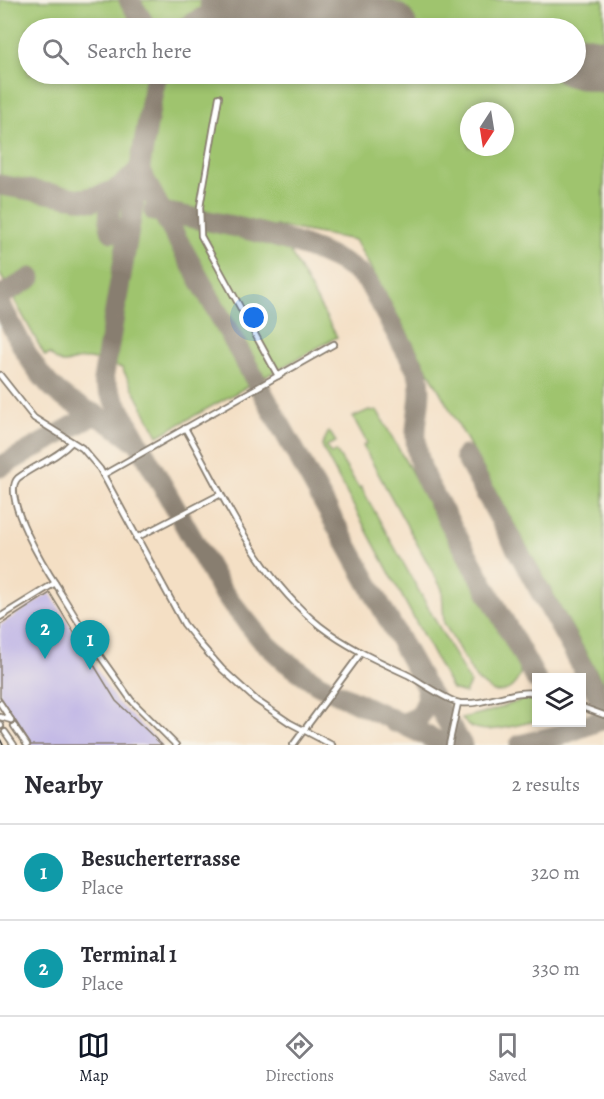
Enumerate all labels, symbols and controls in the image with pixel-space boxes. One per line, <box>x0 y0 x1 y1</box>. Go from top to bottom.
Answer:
search box <box>18 18 586 84</box>
icon: search <box>39 35 72 68</box>
text: Search here <box>87 36 192 66</box>
north arrow <box>460 102 514 156</box>
your location <box>239 303 268 332</box>
pin: 2 <box>26 610 64 659</box>
pin: 1 <box>70 620 110 670</box>
map controls <box>532 673 586 727</box>
button: layers <box>532 673 586 727</box>
text: Nearby <box>24 767 103 802</box>
text: 2 results <box>512 771 580 798</box>
text: Besucherterrasse <box>81 844 240 874</box>
text: 1 <box>40 859 47 886</box>
text: 320 m <box>531 859 580 886</box>
text: Place <box>81 874 123 901</box>
text: Terminal 1 <box>81 940 177 970</box>
text: 2 <box>39 955 48 982</box>
text: 330 m <box>532 955 580 982</box>
text: Place <box>81 970 123 997</box>
tab: Map <box>77 1029 110 1087</box>
tab: Directions <box>265 1029 334 1087</box>
tab: Saved <box>489 1029 527 1087</box>

